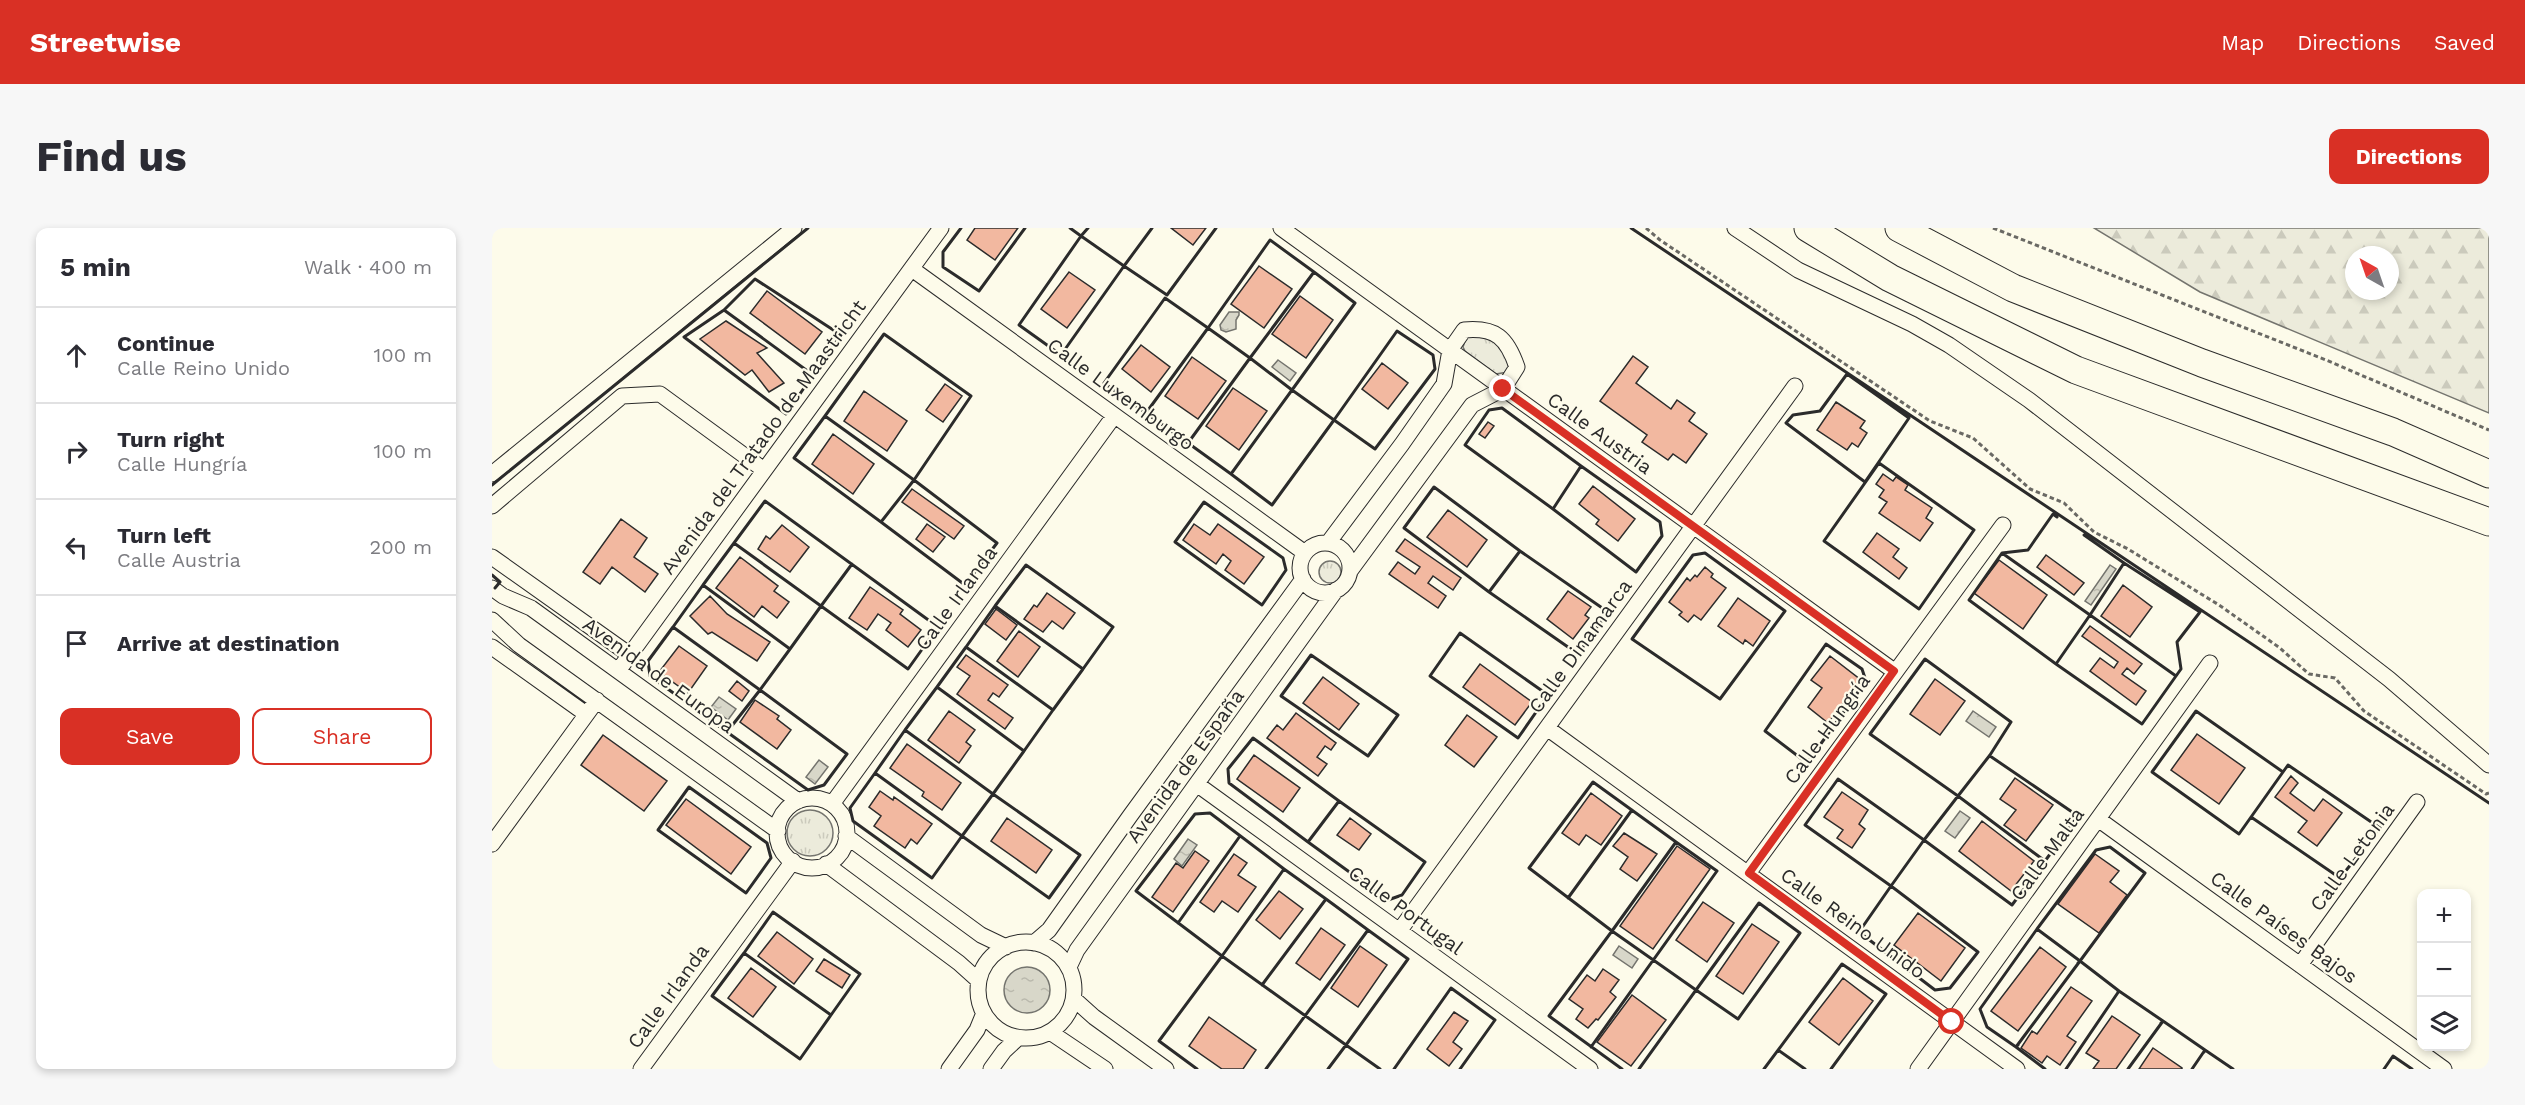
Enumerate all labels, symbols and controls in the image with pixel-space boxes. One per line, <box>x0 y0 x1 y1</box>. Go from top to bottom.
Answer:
text: Streetwise <box>30 26 181 59</box>
text: Map <box>2221 30 2264 55</box>
text: Directions <box>2297 30 2401 55</box>
text: Saved <box>2434 30 2495 55</box>
button: Directions <box>2329 129 2489 184</box>
text: Find us <box>36 132 187 181</box>
north arrow <box>2345 246 2399 300</box>
text: 5 min <box>60 252 131 282</box>
text: Walk · 400 m <box>304 255 432 279</box>
street label: Avenida del Tratado de Maastricht <box>655 295 871 579</box>
text: Continue <box>117 331 215 356</box>
street label: Calle Luxemburgo <box>1043 333 1199 455</box>
icon: ahead <box>60 339 93 372</box>
text: 100 m <box>373 343 432 367</box>
text: Calle Reino Unido <box>117 356 290 380</box>
route end <box>1489 375 1515 401</box>
street label: Calle Austria <box>1543 387 1657 479</box>
text: Turn right <box>117 427 224 452</box>
icon: right <box>60 435 93 468</box>
text: 100 m <box>373 439 432 463</box>
text: Calle Hungría <box>117 452 247 476</box>
text: Turn left <box>117 523 211 548</box>
icon: left <box>60 531 93 564</box>
text: 200 m <box>370 535 432 559</box>
street label: Calle Irlanda <box>910 541 1002 655</box>
text: Calle Austria <box>117 548 241 572</box>
street label: Calle Dinamarca <box>1523 574 1637 718</box>
street label: Avenida de Europa <box>578 612 740 738</box>
icon: arrive <box>60 627 93 660</box>
text: Arrive at destination <box>117 631 340 656</box>
street label: Calle Hungría <box>1779 669 1875 789</box>
street label: Avenida de España <box>1121 684 1249 848</box>
button: Save <box>60 708 240 765</box>
button: Share <box>252 708 432 765</box>
street label: Calle Letonia <box>2305 798 2399 916</box>
street label: Calle Malta <box>2005 803 2089 905</box>
street label: Calle Portugal <box>1344 860 1468 960</box>
street label: Calle Reino Unido <box>1776 862 1930 984</box>
street label: Calle Países Bajos <box>2206 866 2362 988</box>
map controls <box>2417 889 2471 1051</box>
button: + <box>2417 889 2471 943</box>
street label: Calle Irlanda <box>622 939 714 1053</box>
button: − <box>2417 943 2471 997</box>
button: layers <box>2417 997 2471 1051</box>
route start <box>1938 1008 1964 1034</box>

